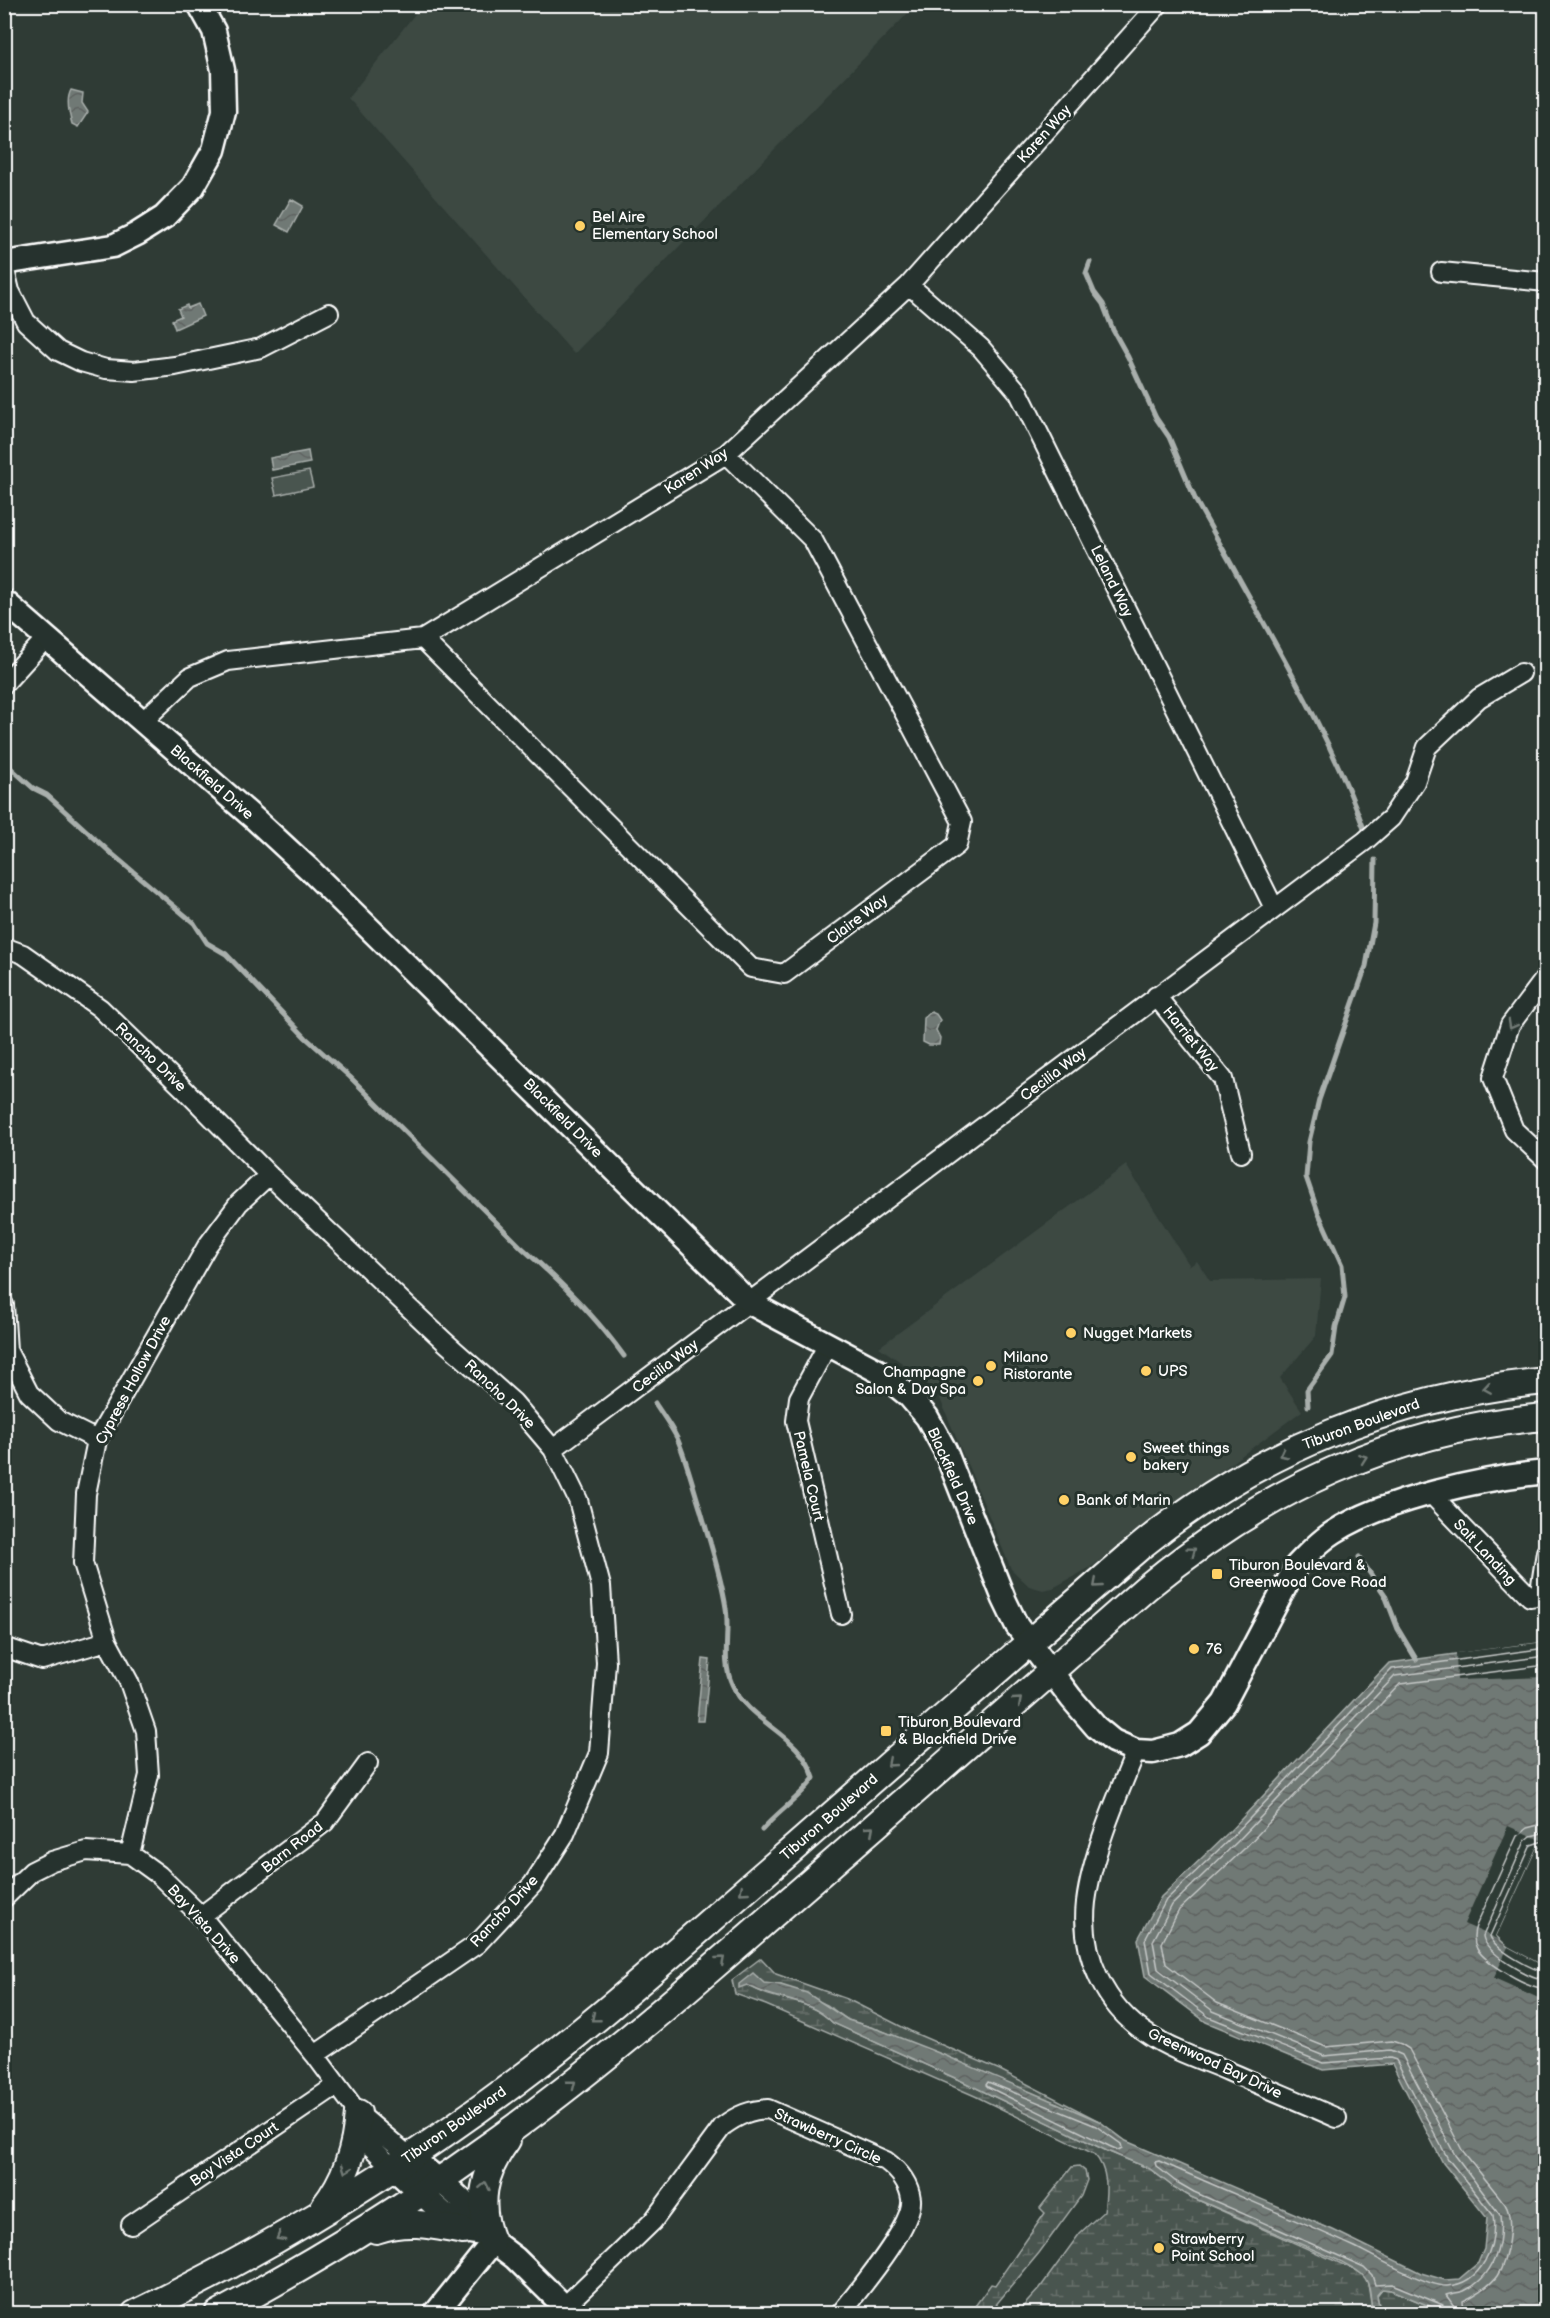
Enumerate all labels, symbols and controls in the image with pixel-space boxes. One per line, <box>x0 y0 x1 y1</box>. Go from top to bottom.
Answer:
street label: Karen Way <box>1013 101 1076 167</box>
place label: Bel Aire Elementary School <box>592 208 718 244</box>
marker: Bel Aire Elementary School <box>573 219 587 233</box>
street label: Karen Way <box>661 444 732 499</box>
street label: Leland Way <box>1086 542 1137 620</box>
street label: Blackfield Drive <box>166 741 257 824</box>
street label: Claire Way <box>823 890 892 948</box>
street label: Harriet Way <box>1158 1003 1223 1076</box>
one-way arrow <box>1508 1018 1519 1029</box>
street label: Rancho Drive <box>111 1019 190 1096</box>
street label: Cecilia Way <box>1016 1043 1090 1105</box>
street label: Blackfield Drive <box>519 1075 606 1162</box>
street label: Cypress Hollow Drive <box>92 1313 175 1448</box>
place label: Nugget Markets <box>1083 1324 1193 1343</box>
marker: Nugget Markets <box>1064 1326 1078 1340</box>
street label: Cecilia Way <box>628 1335 702 1397</box>
place label: Milano Ristorante <box>1003 1348 1072 1384</box>
street label: Rancho Drive <box>460 1356 539 1433</box>
marker: Milano Ristorante <box>984 1359 998 1373</box>
place label: UPS <box>1158 1362 1188 1381</box>
place label: Champagne Salon & Day Spa <box>855 1363 966 1399</box>
marker: UPS <box>1139 1364 1153 1378</box>
marker: Champagne Salon & Day Spa <box>971 1374 985 1388</box>
one-way arrow <box>1483 1381 1493 1394</box>
street label: Tiburon Boulevard <box>1300 1395 1422 1454</box>
street label: Blackfield Drive <box>923 1425 983 1528</box>
street label: Pamela Court <box>789 1429 828 1523</box>
place label: Sweet things bakery <box>1143 1439 1230 1475</box>
one-way arrow <box>1278 1447 1289 1458</box>
marker: Sweet things bakery <box>1124 1450 1138 1464</box>
one-way arrow <box>1357 1453 1368 1466</box>
place label: Bank of Marin <box>1076 1491 1171 1510</box>
marker: Bank of Marin <box>1057 1493 1071 1507</box>
street label: Salt Landing <box>1449 1515 1520 1590</box>
one-way arrow <box>1185 1547 1196 1558</box>
place label: Tiburon Boulevard & Greenwood Cove Road <box>1229 1556 1387 1592</box>
marker: Tiburon Boulevard & Greenwood Cove Road <box>1210 1567 1224 1581</box>
one-way arrow <box>1093 1577 1104 1588</box>
place label: 76 <box>1206 1640 1223 1659</box>
marker: 76 <box>1187 1642 1201 1656</box>
one-way arrow <box>1011 1697 1022 1708</box>
place label: Tiburon Boulevard & Blackfield Drive <box>898 1713 1021 1749</box>
marker: Tiburon Boulevard & Blackfield Drive <box>879 1724 893 1738</box>
one-way arrow <box>887 1756 898 1767</box>
street label: Tiburon Boulevard <box>777 1770 882 1865</box>
street label: Barn Road <box>258 1817 327 1877</box>
one-way arrow <box>864 1826 874 1837</box>
street label: Rancho Drive <box>466 1871 543 1951</box>
street label: Bay Vista Drive <box>163 1881 244 1968</box>
one-way arrow <box>740 1884 750 1895</box>
one-way arrow <box>714 1956 725 1967</box>
one-way arrow <box>591 2011 602 2022</box>
street label: Greenwood Bay Drive <box>1145 2024 1285 2103</box>
one-way arrow <box>565 2081 576 2092</box>
street label: Tiburon Boulevard <box>398 2082 510 2168</box>
street label: Strawberry Circle <box>771 2104 885 2169</box>
street label: Bay Vista Court <box>186 2118 282 2191</box>
one-way arrow <box>341 2163 354 2174</box>
one-way arrow <box>478 2181 491 2191</box>
one-way arrow <box>276 2230 286 2241</box>
place label: Strawberry Point School <box>1171 2230 1254 2266</box>
marker: Strawberry Point School <box>1152 2241 1166 2255</box>

